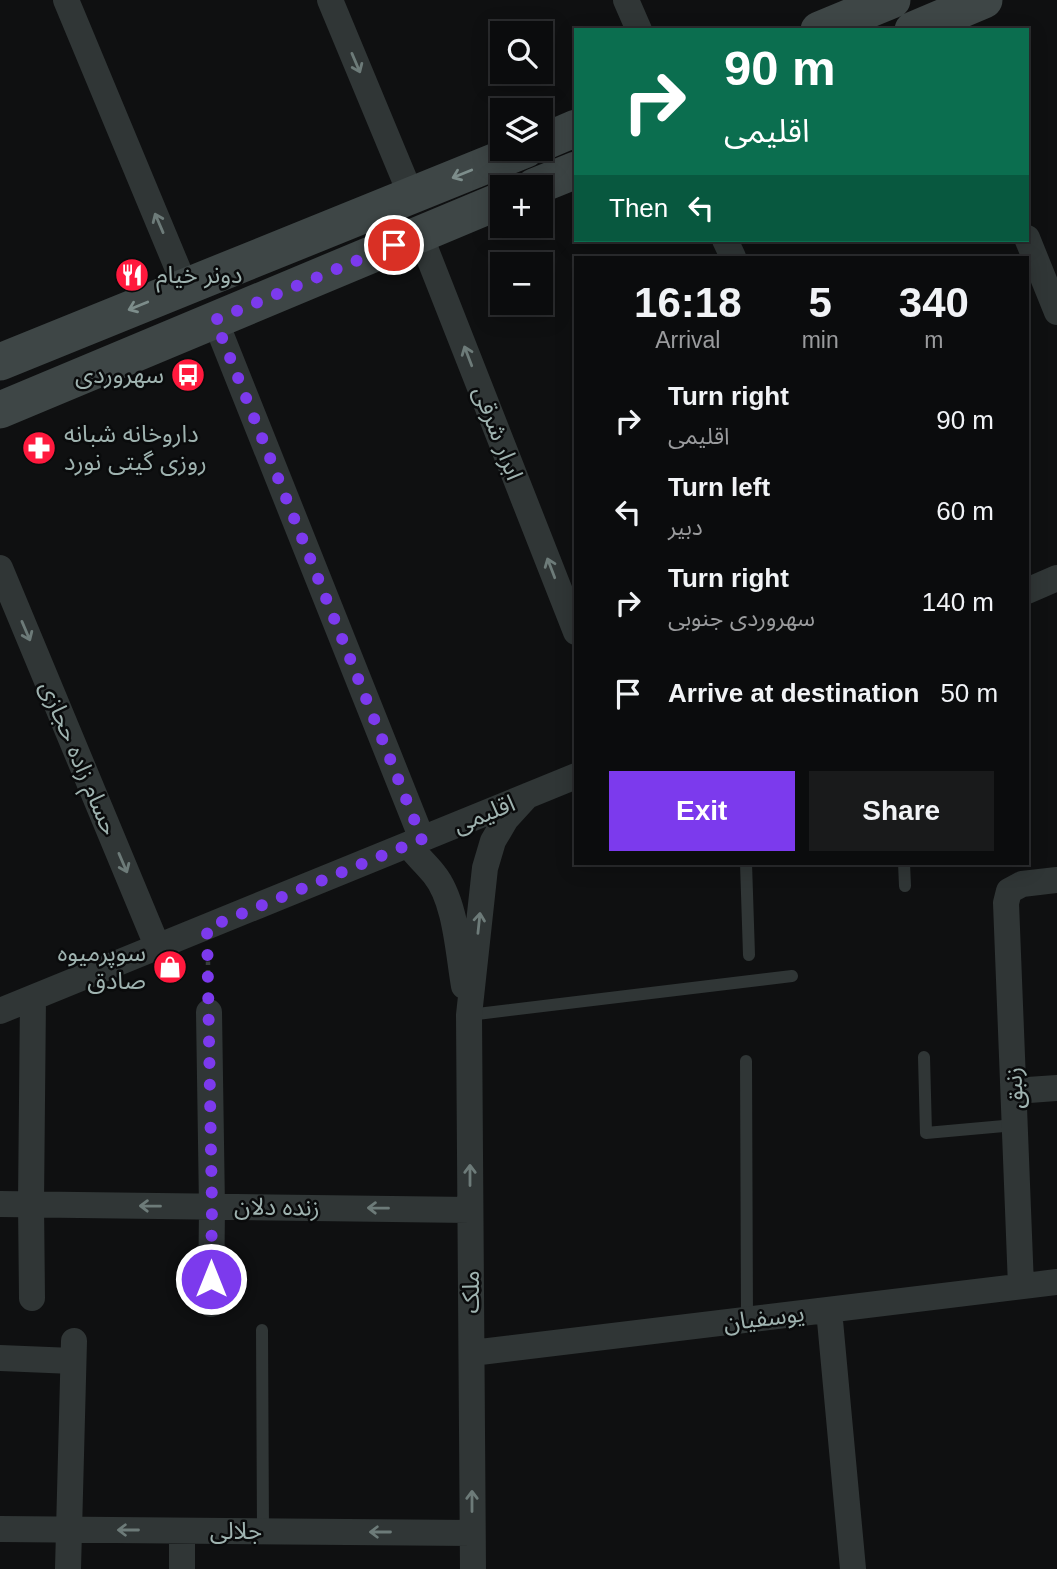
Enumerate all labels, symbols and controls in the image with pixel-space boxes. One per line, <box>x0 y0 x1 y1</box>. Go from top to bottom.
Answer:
map controls <box>490 21 553 315</box>
button: search <box>490 21 553 84</box>
text: 90 m <box>724 41 836 95</box>
one-way arrow <box>351 52 364 73</box>
icon: right <box>609 56 700 147</box>
button: layers <box>490 98 553 161</box>
text: اقلیمی <box>724 113 810 149</box>
one-way arrow <box>452 169 474 182</box>
button: + <box>490 175 553 238</box>
icon: left <box>682 189 720 227</box>
text: Then <box>609 193 668 223</box>
one-way arrow <box>152 213 165 235</box>
pin <box>364 215 424 275</box>
icon: arrive <box>375 226 413 264</box>
button: − <box>490 252 553 315</box>
restaurant icon: دونر خیام <box>113 256 151 294</box>
place label: دونر خیام <box>156 261 243 293</box>
text: 16:18 <box>634 279 742 326</box>
text: 5 <box>808 279 832 326</box>
text: 340 <box>899 279 969 326</box>
one-way arrow <box>128 300 149 313</box>
text: Arrival <box>655 327 720 353</box>
text: min <box>802 327 839 353</box>
text: m <box>924 327 943 353</box>
one-way arrow <box>460 346 473 368</box>
bus stop icon: سهروردی <box>169 356 207 394</box>
place label: سهروردی <box>75 361 164 389</box>
text: Turn right <box>668 381 789 411</box>
street label: ابرار شرقی <box>467 382 529 484</box>
icon: right <box>609 402 647 440</box>
text: 90 m <box>936 405 994 435</box>
place label: داروخانه شبانه روزی گیتی نورد <box>64 420 207 476</box>
text: اقلیمی <box>668 423 729 449</box>
pharmacy icon: داروخانه شبانه روزی گیتی نورد <box>20 429 58 467</box>
text: Turn left <box>668 472 770 502</box>
icon: left <box>609 493 647 531</box>
text: 60 m <box>936 496 994 526</box>
text: دبیر <box>668 514 703 540</box>
one-way arrow <box>543 558 556 579</box>
text: Turn right <box>668 563 789 593</box>
icon: right <box>609 584 647 622</box>
text: 140 m <box>922 587 994 617</box>
text: سهروردی جنوبی <box>668 605 815 631</box>
one-way arrow <box>21 619 34 641</box>
icon: arrive <box>609 675 647 713</box>
street label: حسام زاده حجازی <box>30 677 124 841</box>
text: Arrive at destination <box>668 678 919 708</box>
text: 50 m <box>940 678 998 708</box>
button: Exit <box>609 771 795 851</box>
button: Share <box>809 771 994 851</box>
street label: اقلیمی <box>449 789 519 838</box>
one-way arrow <box>117 852 130 874</box>
one-way arrow <box>473 912 486 935</box>
place label: سوپرمیوه صادق <box>58 939 146 994</box>
shop icon: سوپرمیوه صادق <box>151 948 189 986</box>
street label: زنبق <box>999 1066 1030 1110</box>
one-way arrow <box>463 1164 477 1187</box>
street label: زنده دلان <box>234 1192 320 1222</box>
one-way arrow <box>139 1199 162 1212</box>
one-way arrow <box>366 1202 389 1215</box>
position arrow <box>174 1242 248 1316</box>
street label: ملک <box>457 1270 484 1314</box>
street label: یوسفیان <box>722 1299 806 1337</box>
one-way arrow <box>465 1490 479 1513</box>
street label: جلالی <box>210 1517 262 1544</box>
one-way arrow <box>116 1523 139 1537</box>
one-way arrow <box>368 1525 391 1539</box>

